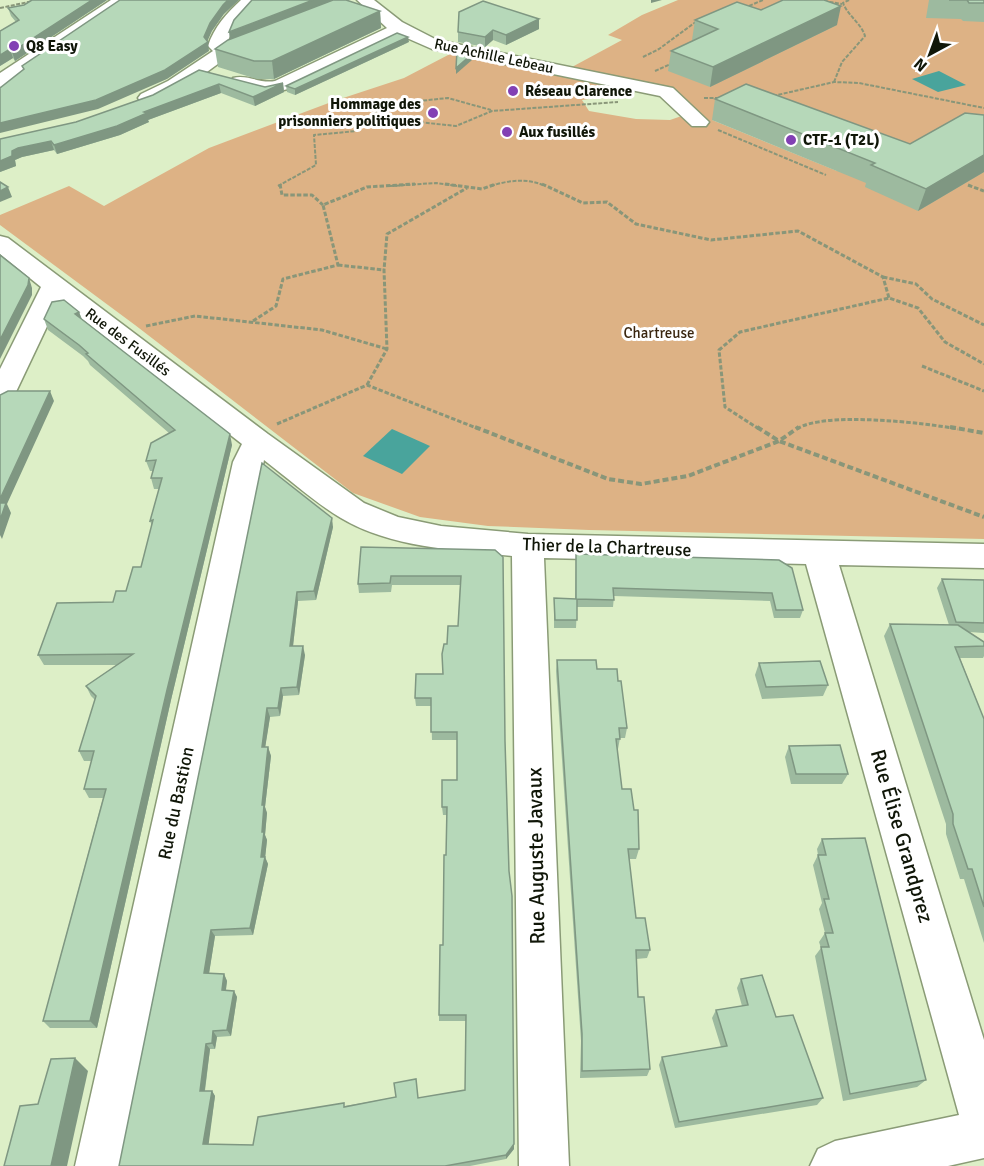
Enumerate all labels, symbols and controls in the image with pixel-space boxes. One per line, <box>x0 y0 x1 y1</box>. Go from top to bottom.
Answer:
north arrow <box>900 24 960 84</box>
street label: Rue Achille Lebeau <box>433 35 555 77</box>
place label: Q8 Easy <box>26 37 78 55</box>
marker: Q8 Easy <box>7 39 21 53</box>
text: N <box>910 53 932 76</box>
place label: Réseau Clarence <box>525 82 632 100</box>
marker: Réseau Clarence <box>506 84 520 98</box>
place label: Hommage des prisonniers politiques <box>278 95 421 130</box>
marker: Hommage des prisonniers politiques <box>426 106 440 120</box>
place label: Aux fusillés <box>519 123 595 141</box>
marker: Aux fusillés <box>500 125 514 139</box>
place label: CTF-1 (T2L) <box>803 131 880 149</box>
marker: CTF-1 (T2L) <box>784 133 798 147</box>
street label: Rue des Fusillés <box>82 304 174 380</box>
park label: Chartreuse <box>624 324 694 342</box>
street label: Thier de la Chartreuse <box>522 533 692 561</box>
street label: Rue du Bastion <box>153 745 199 861</box>
street label: Rue Élise Grandprez <box>865 746 939 926</box>
street label: Rue Auguste Javaux <box>521 767 551 945</box>

